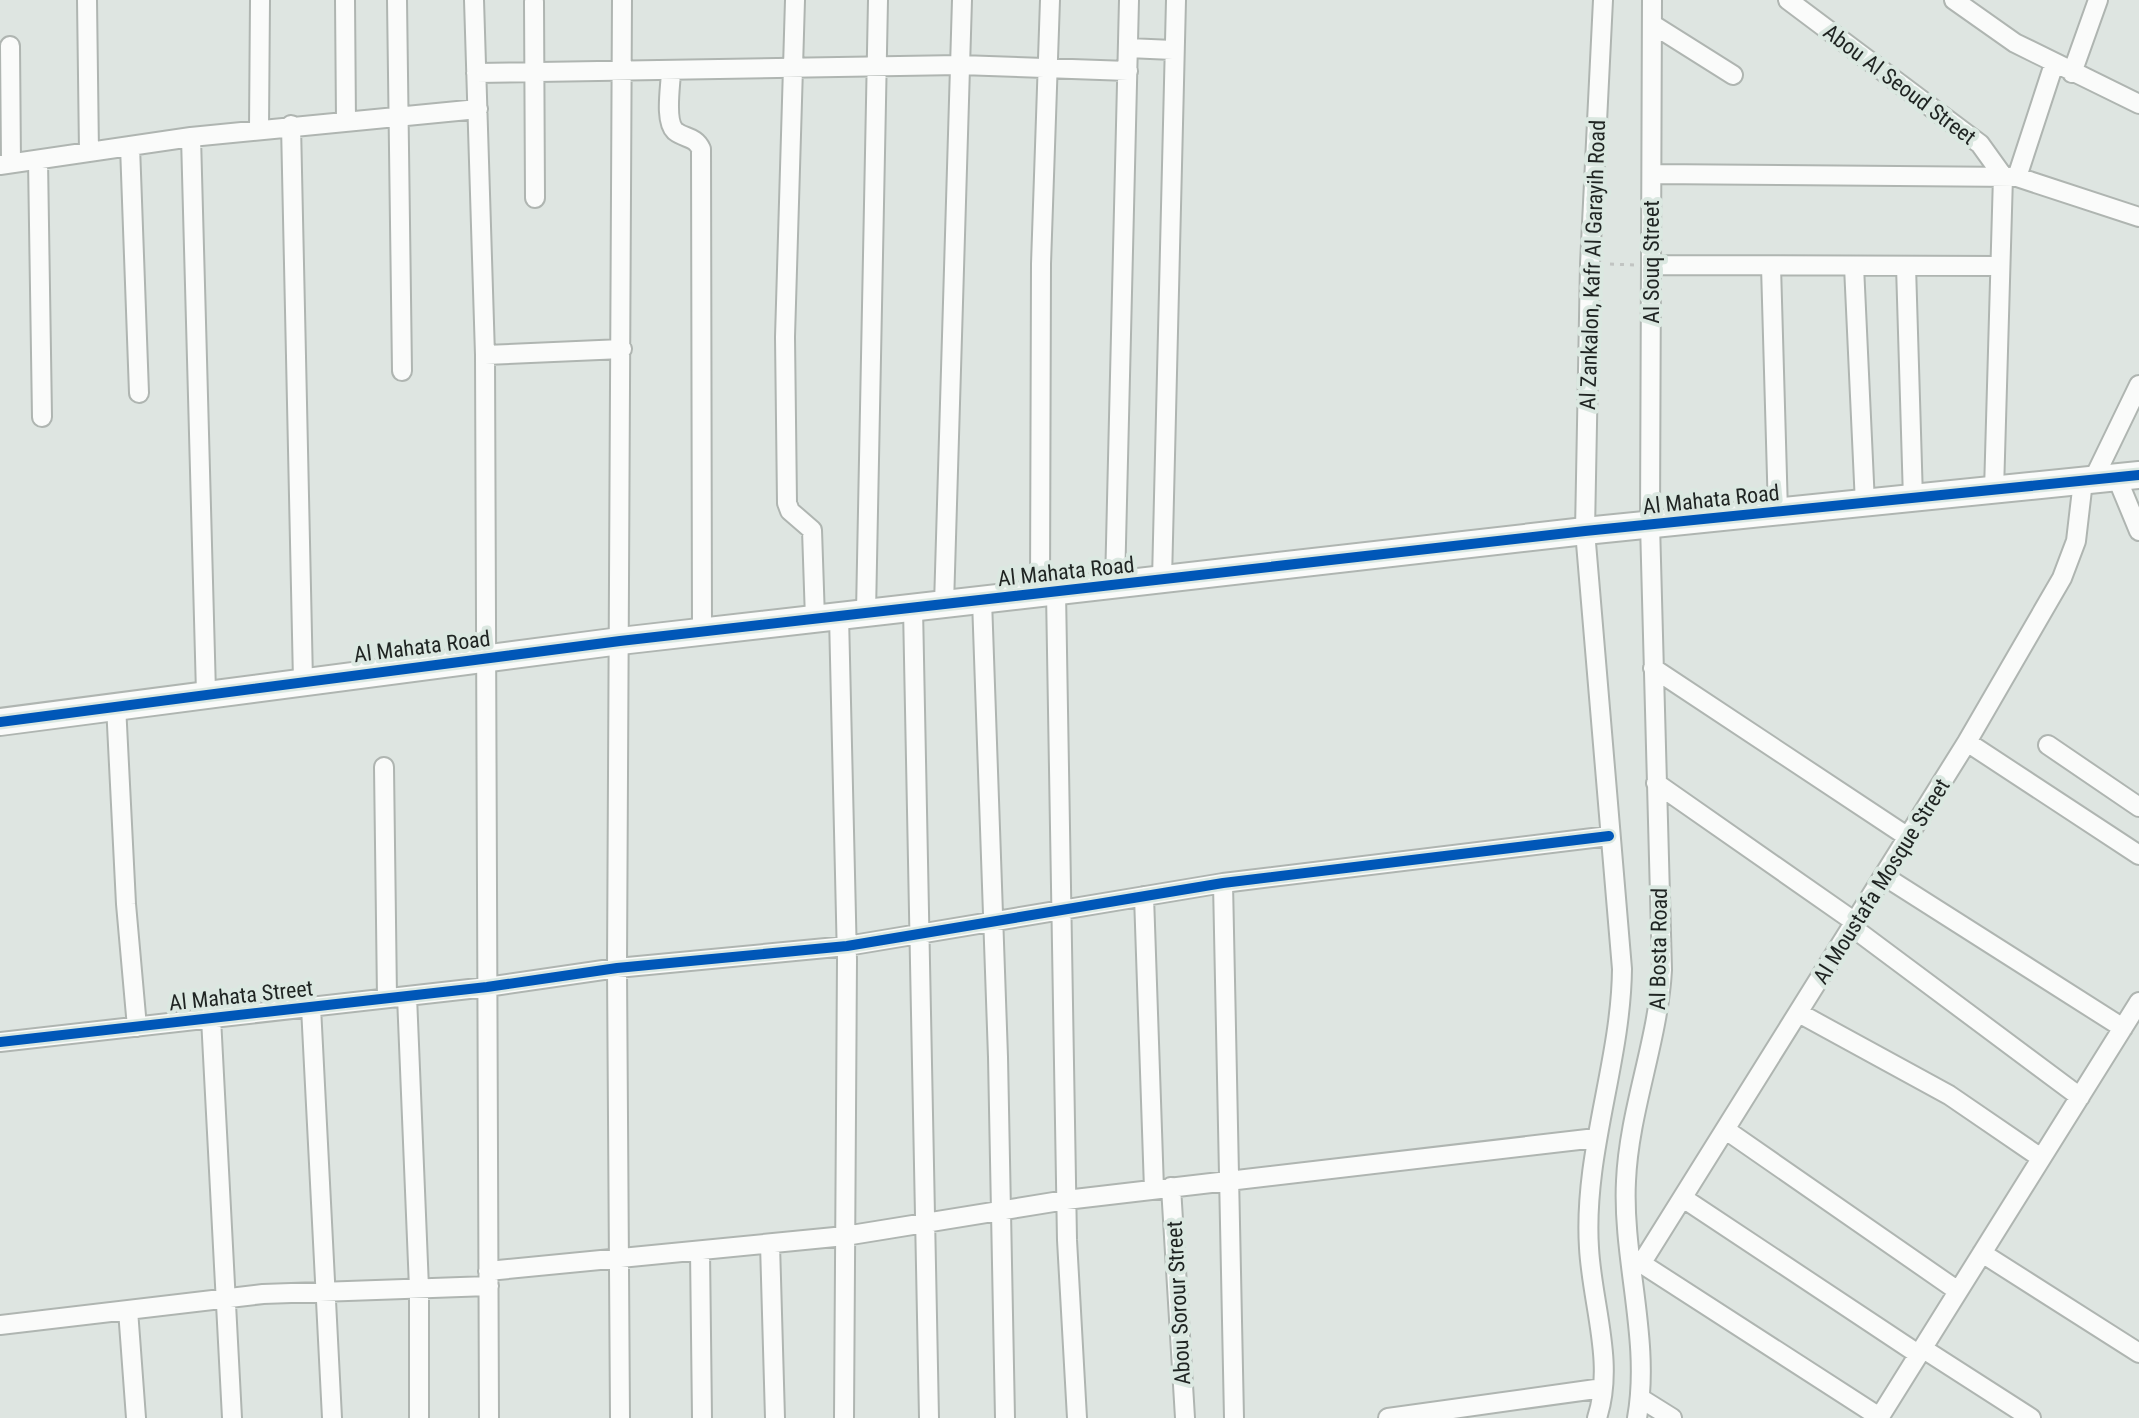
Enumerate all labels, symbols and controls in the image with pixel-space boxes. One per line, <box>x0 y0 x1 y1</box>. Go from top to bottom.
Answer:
street label: Abou Al Seoud Street <box>1819 19 1981 150</box>
street label: Al Zankalon, Kafr Al Garayih Road <box>1575 119 1610 411</box>
street label: Al Souq Street <box>1639 200 1664 324</box>
street label: Al Mahata Road <box>1641 480 1781 519</box>
street label: Al Mahata Road <box>996 552 1136 591</box>
street label: Al Mahata Road <box>352 626 492 667</box>
street label: Al Moustafa Mosque Street <box>1808 774 1955 988</box>
street label: Al Bosta Road <box>1645 888 1672 1010</box>
street label: Al Mahata Street <box>168 975 314 1015</box>
street label: Abou Sorour Street <box>1162 1220 1195 1386</box>

